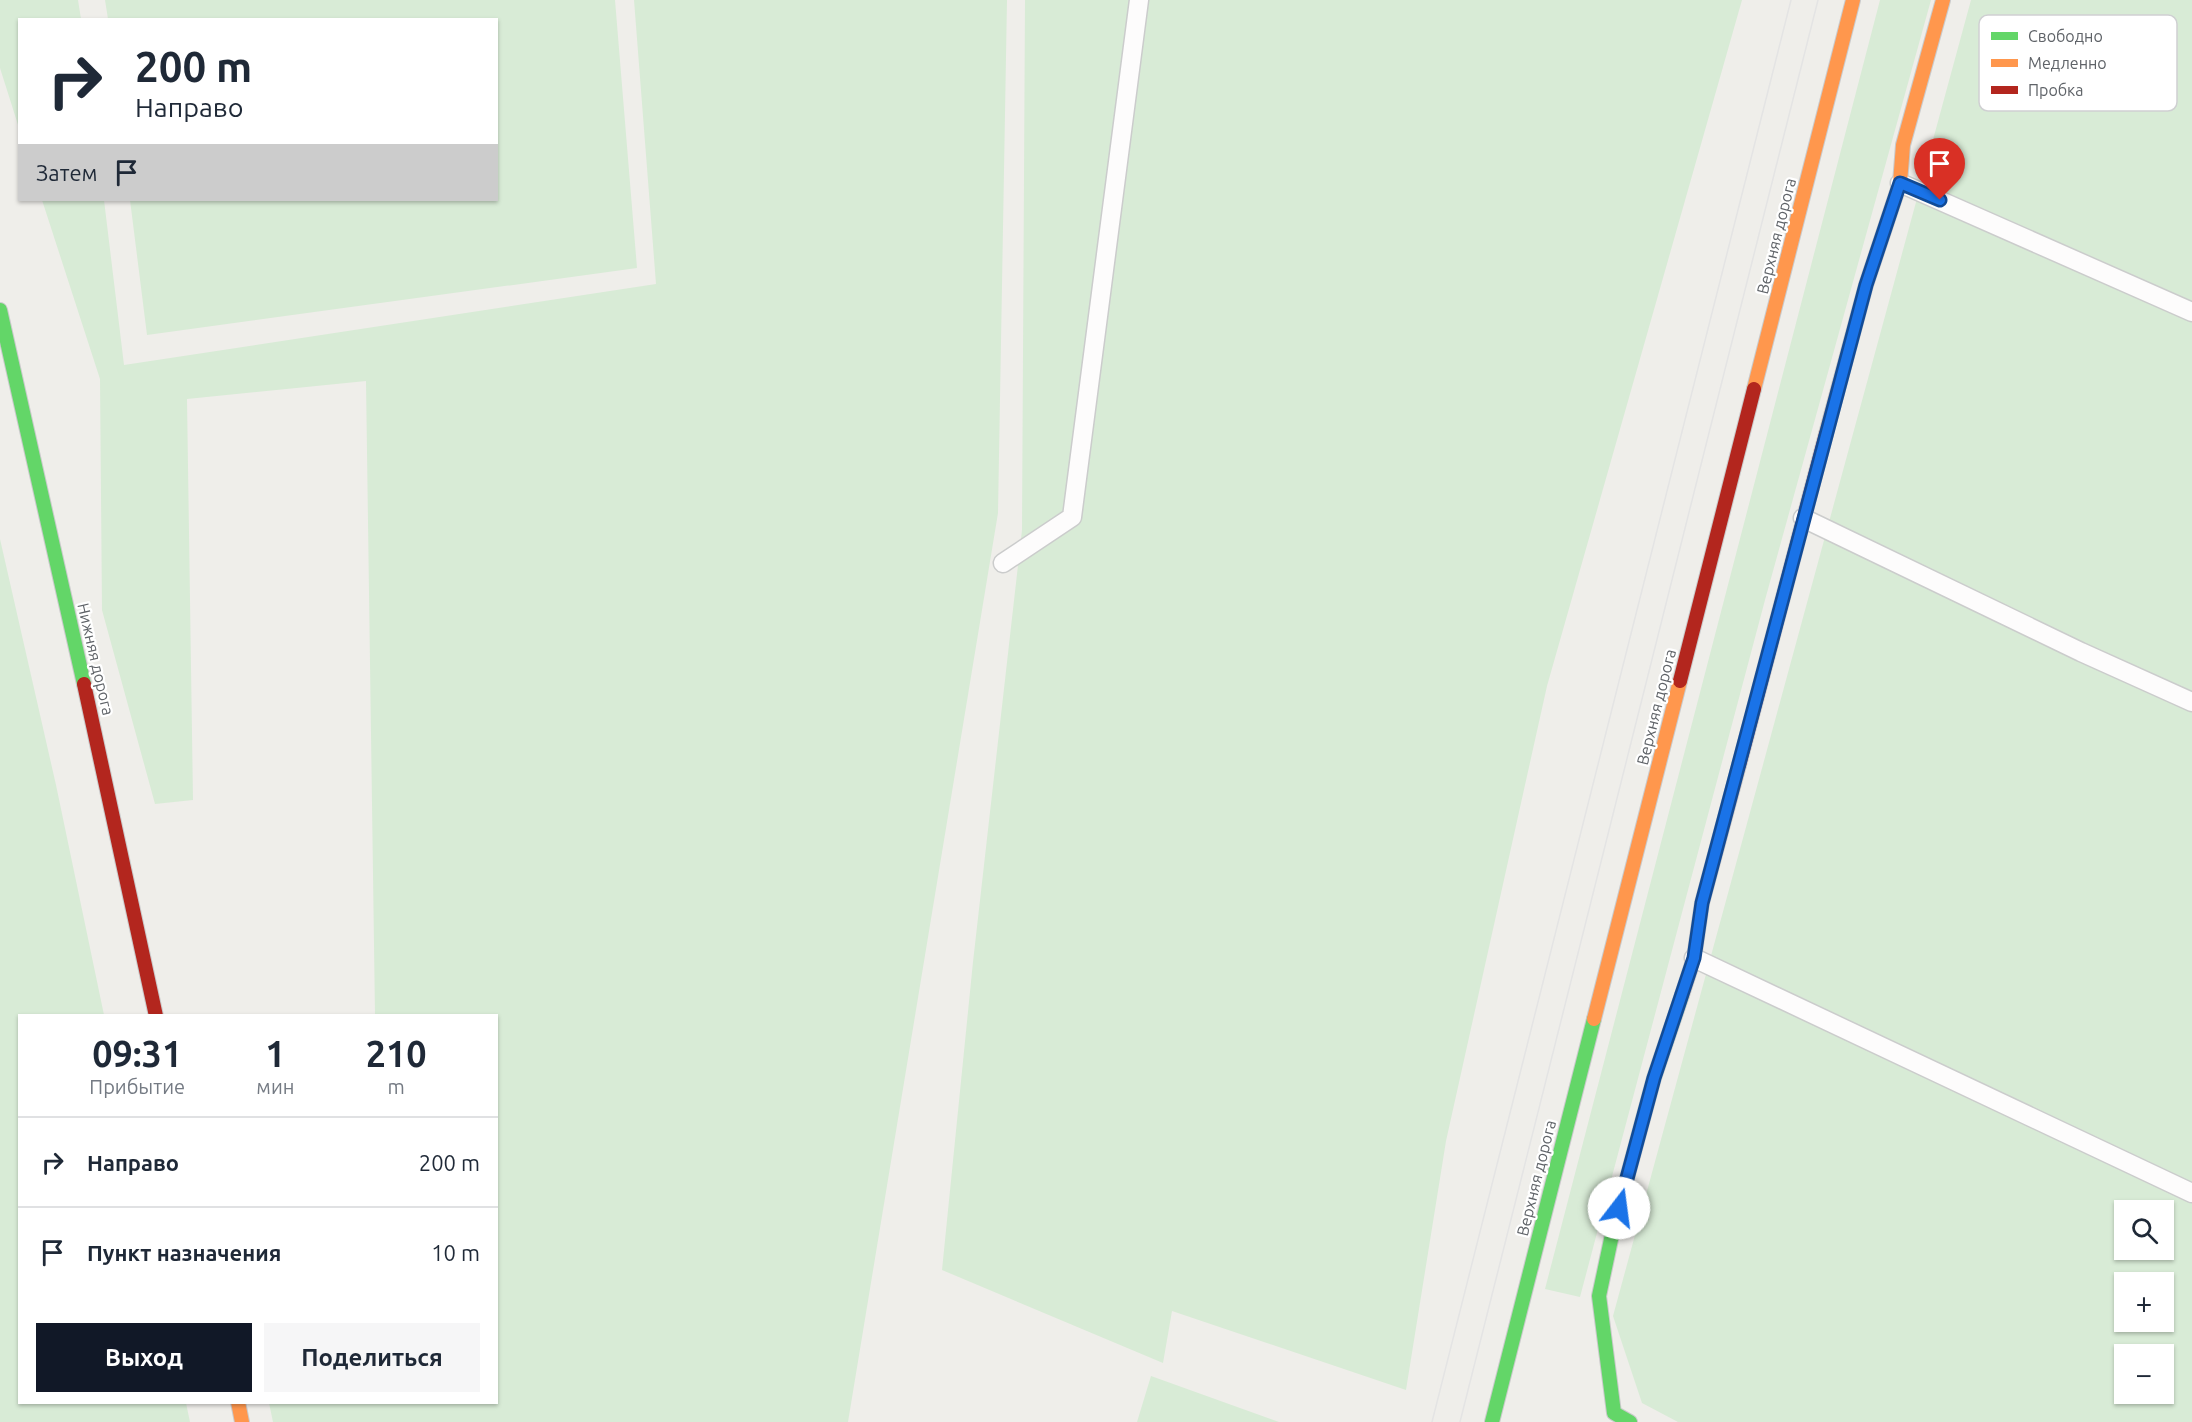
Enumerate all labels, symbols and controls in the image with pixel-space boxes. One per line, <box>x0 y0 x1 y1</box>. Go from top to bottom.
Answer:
legend <box>1979 15 2177 111</box>
text: Свободно <box>2028 27 2103 45</box>
icon: right <box>36 42 114 120</box>
text: 200 m <box>135 43 252 90</box>
text: Медленно <box>2028 54 2107 72</box>
text: Пробка <box>2028 81 2084 99</box>
text: Направо <box>135 92 244 122</box>
pin <box>1914 138 1965 200</box>
icon: arrive <box>1923 147 1956 180</box>
icon: arrive <box>110 156 143 189</box>
text: Затем <box>36 160 98 185</box>
street label: Верхняя дорога <box>1753 176 1799 296</box>
street label: Нижняя дорога <box>74 601 118 717</box>
street label: Верхняя дорога <box>1633 647 1679 767</box>
text: 09:31 <box>92 1033 182 1074</box>
text: 1 <box>265 1033 286 1074</box>
text: 210 <box>366 1033 427 1074</box>
text: Прибытие <box>89 1075 185 1098</box>
text: мин <box>256 1075 294 1098</box>
text: m <box>388 1075 405 1098</box>
street label: Верхняя дорога <box>1513 1118 1559 1238</box>
icon: right <box>36 1146 69 1179</box>
text: Направо <box>87 1150 179 1175</box>
text: 200 m <box>419 1150 480 1175</box>
position arrow <box>1587 1176 1651 1240</box>
map controls <box>2114 1200 2174 1404</box>
button: search <box>2114 1200 2174 1260</box>
icon: arrive <box>36 1236 69 1269</box>
text: Пункт назначения <box>87 1240 281 1265</box>
text: 10 m <box>431 1240 480 1265</box>
button: + <box>2114 1272 2174 1332</box>
button: Выход <box>36 1323 252 1392</box>
button: Поделиться <box>264 1323 480 1392</box>
button: − <box>2114 1344 2174 1404</box>

